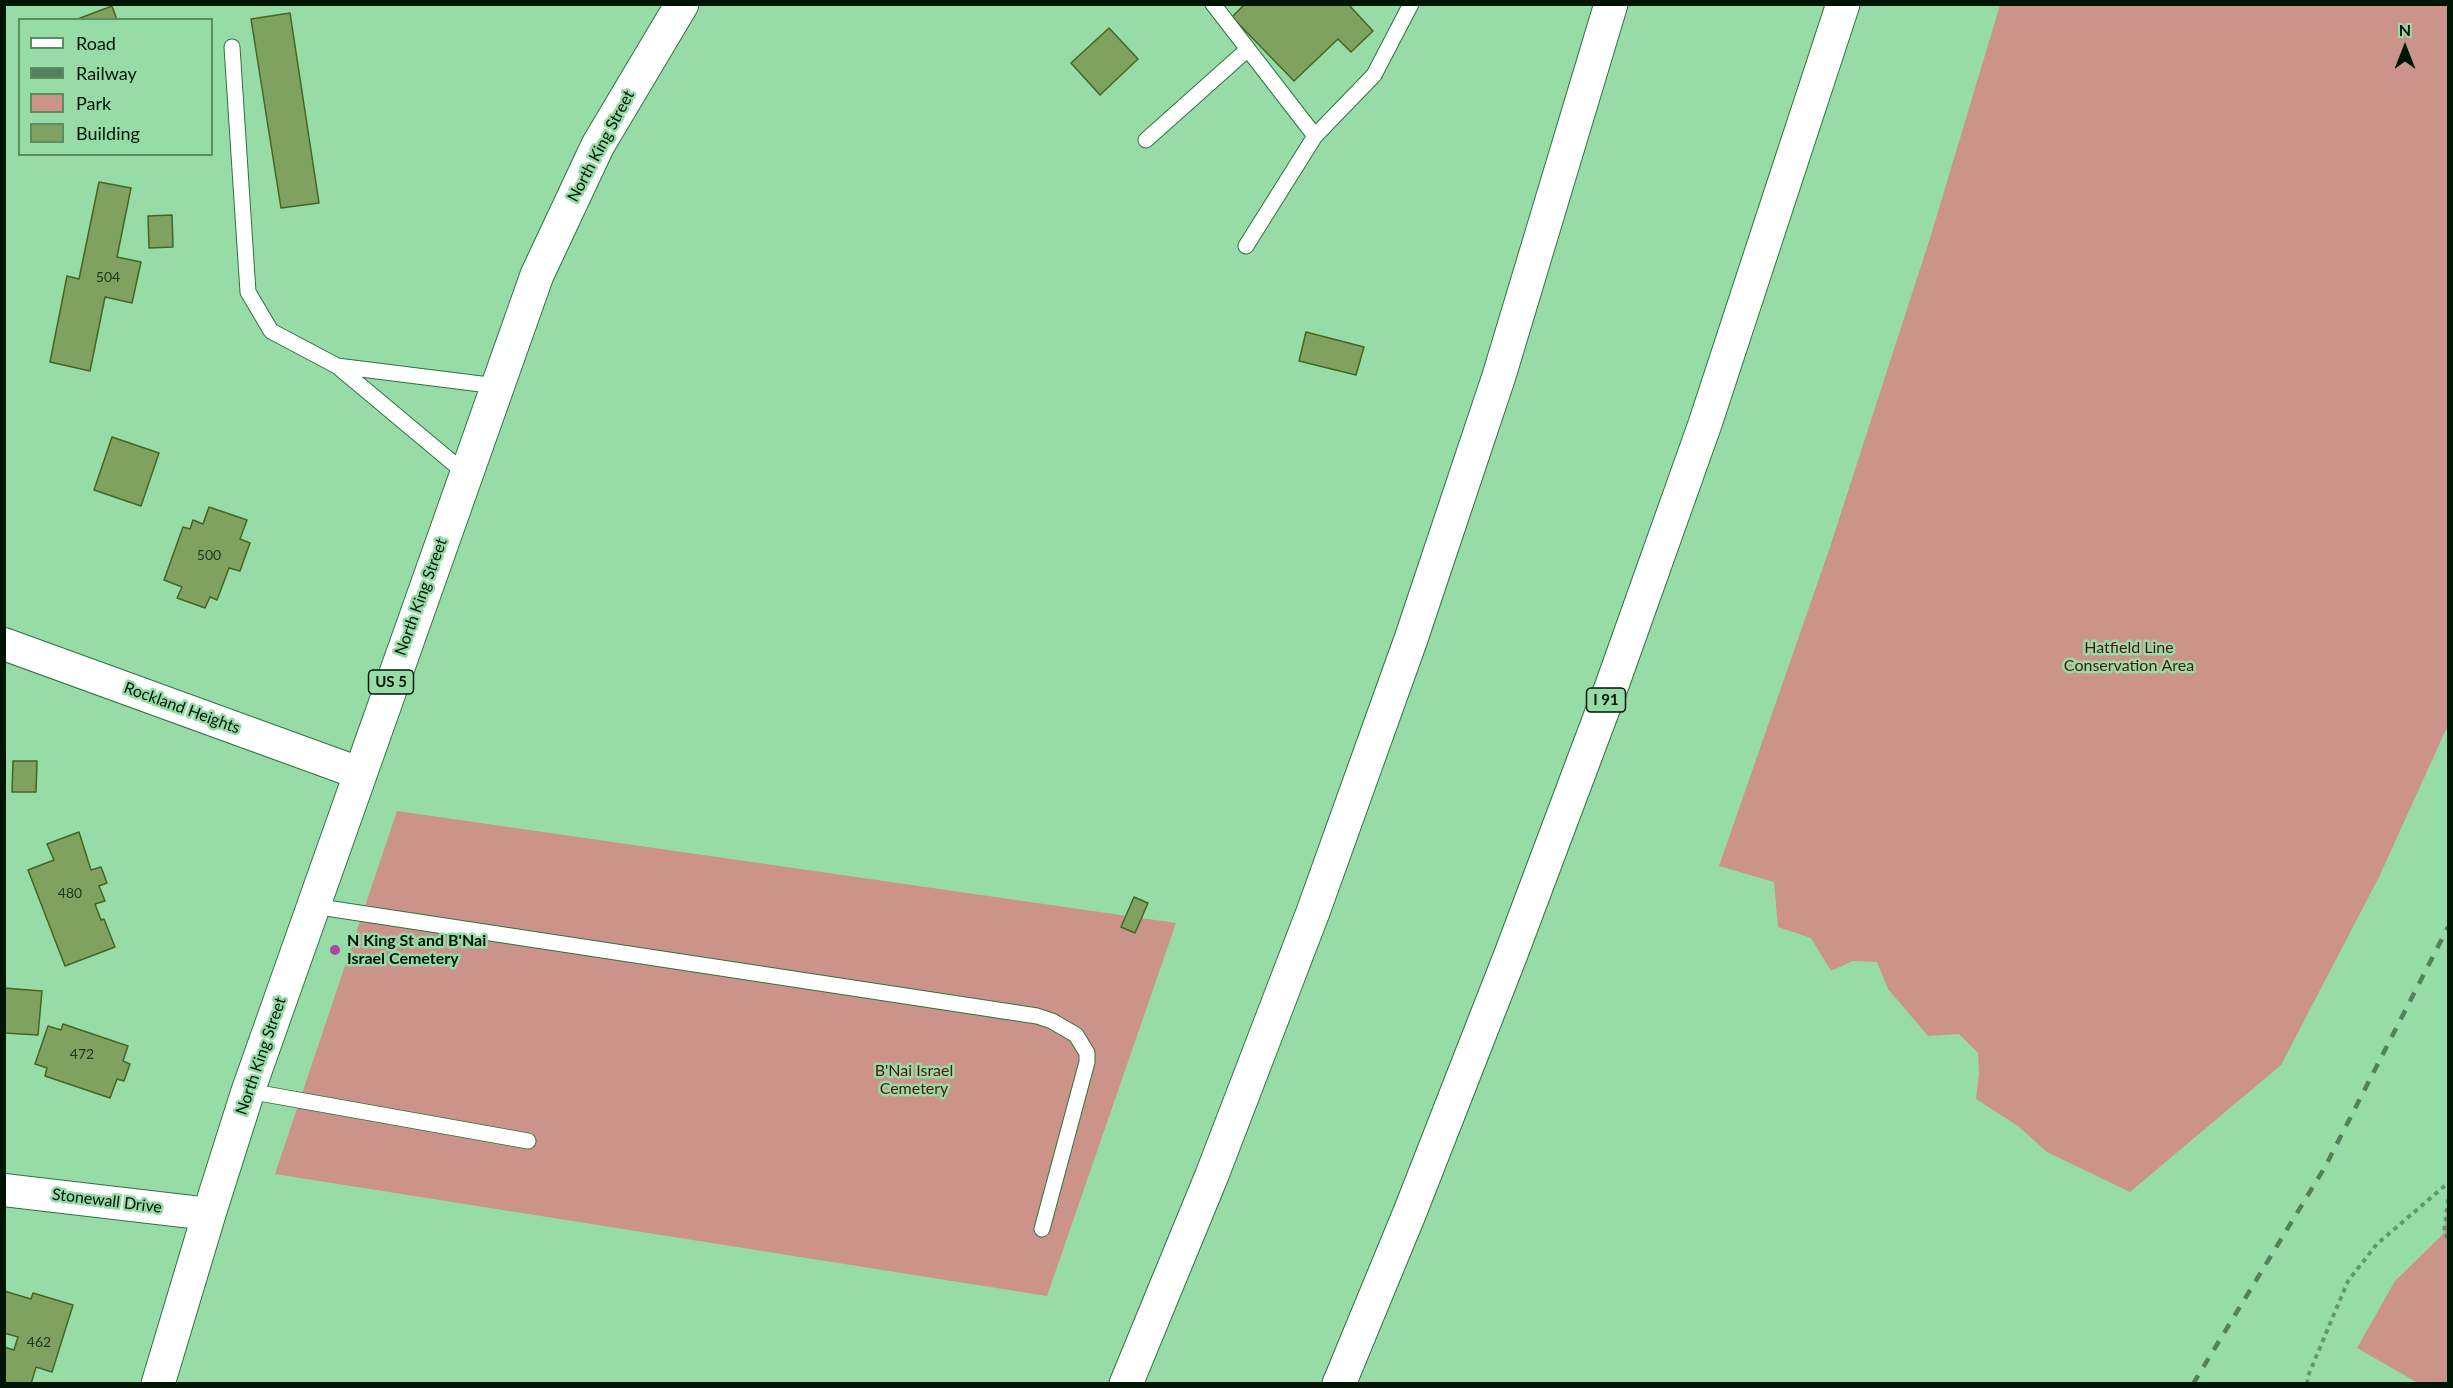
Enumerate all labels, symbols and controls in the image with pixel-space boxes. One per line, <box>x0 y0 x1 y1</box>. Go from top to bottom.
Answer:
legend <box>18 18 213 156</box>
north arrow <box>2375 18 2435 78</box>
text: N <box>2399 20 2411 39</box>
text: Road <box>76 32 116 54</box>
text: Railway <box>76 62 137 84</box>
street label: North King Street <box>564 87 638 205</box>
text: Park <box>76 92 111 114</box>
text: Building <box>76 122 140 144</box>
house number: 504 <box>96 269 120 285</box>
street label: North King Street <box>391 536 451 658</box>
house number: 500 <box>197 547 221 563</box>
park label: Hatfield Line Conservation Area <box>2064 638 2194 676</box>
road number: US 5 <box>368 670 414 694</box>
street label: Rockland Heights <box>121 678 243 738</box>
road number: I 91 <box>1586 688 1626 712</box>
house number: 480 <box>58 885 82 901</box>
place label: N King St and B'Nai Israel Cemetery <box>347 931 486 969</box>
marker: N King St and B'Nai Israel Cemetery <box>328 943 342 957</box>
street label: North King Street <box>232 994 290 1118</box>
house number: 472 <box>70 1046 94 1062</box>
park label: B'Nai Israel Cemetery <box>875 1061 953 1099</box>
street label: Stonewall Drive <box>51 1185 163 1217</box>
house number: 462 <box>27 1334 51 1350</box>

